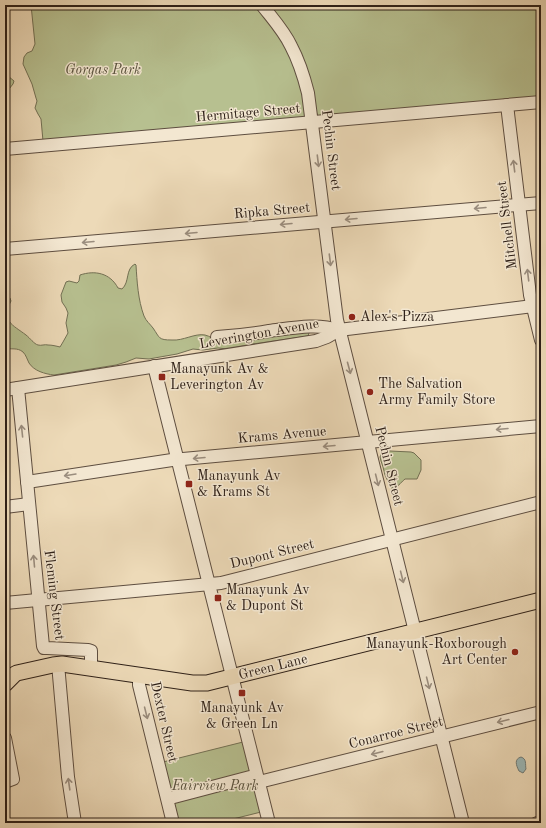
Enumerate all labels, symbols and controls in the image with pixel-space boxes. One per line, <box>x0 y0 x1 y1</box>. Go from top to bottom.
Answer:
park label: Gorgas Park <box>65 63 141 78</box>
street label: Hermitage Street <box>195 101 301 125</box>
street label: Pechin Street <box>319 109 343 191</box>
one-way arrow <box>314 154 321 167</box>
one-way arrow <box>511 160 518 173</box>
street label: Mitchell Street <box>495 180 519 270</box>
street label: Ripka Street <box>233 201 311 221</box>
one-way arrow <box>474 204 487 211</box>
one-way arrow <box>345 215 358 223</box>
one-way arrow <box>280 221 293 228</box>
one-way arrow <box>185 229 198 236</box>
one-way arrow <box>82 238 95 245</box>
one-way arrow <box>326 253 334 266</box>
one-way arrow <box>524 269 532 282</box>
place label: Alex's Pizza <box>360 310 434 324</box>
marker: Alex's Pizza <box>347 312 357 322</box>
street label: Leverington Avenue <box>198 317 320 351</box>
one-way arrow <box>346 361 353 374</box>
place label: Manayunk Av & Leverington Av <box>170 362 269 392</box>
marker: Manayunk Av & Leverington Av <box>157 372 167 382</box>
place label: The Salvation Army Family Store <box>378 377 495 407</box>
marker: The Salvation Army Family Store <box>365 387 375 397</box>
street label: Krams Avenue <box>237 424 327 446</box>
one-way arrow <box>18 425 26 438</box>
street label: Pechin Street <box>372 425 406 507</box>
one-way arrow <box>496 426 509 433</box>
one-way arrow <box>322 442 335 449</box>
one-way arrow <box>193 454 206 461</box>
place label: Manayunk Av & Krams St <box>197 469 281 499</box>
one-way arrow <box>64 471 77 479</box>
one-way arrow <box>374 473 381 486</box>
marker: Manayunk Av & Krams St <box>184 479 194 489</box>
street label: Dupont Street <box>229 537 316 571</box>
street label: Fleming Street <box>42 549 66 641</box>
one-way arrow <box>31 555 38 568</box>
one-way arrow <box>398 571 406 584</box>
place label: Manayunk Av & Dupont St <box>226 583 310 613</box>
marker: Manayunk Av & Dupont St <box>213 593 223 603</box>
place label: Manayunk-Roxborough Art Center <box>366 637 507 667</box>
marker: Manayunk-Roxborough Art Center <box>510 647 520 657</box>
street label: Green Lane <box>237 652 309 682</box>
one-way arrow <box>425 676 433 689</box>
street label: Dexter Street <box>148 680 180 764</box>
marker: Manayunk Av & Green Ln <box>237 688 247 698</box>
place label: Manayunk Av & Green Ln <box>200 701 284 731</box>
one-way arrow <box>143 706 150 719</box>
street label: Conarroe Street <box>347 714 445 751</box>
one-way arrow <box>497 718 510 725</box>
one-way arrow <box>371 750 384 757</box>
one-way arrow <box>65 778 73 791</box>
park label: Fairview Park <box>171 779 258 793</box>

